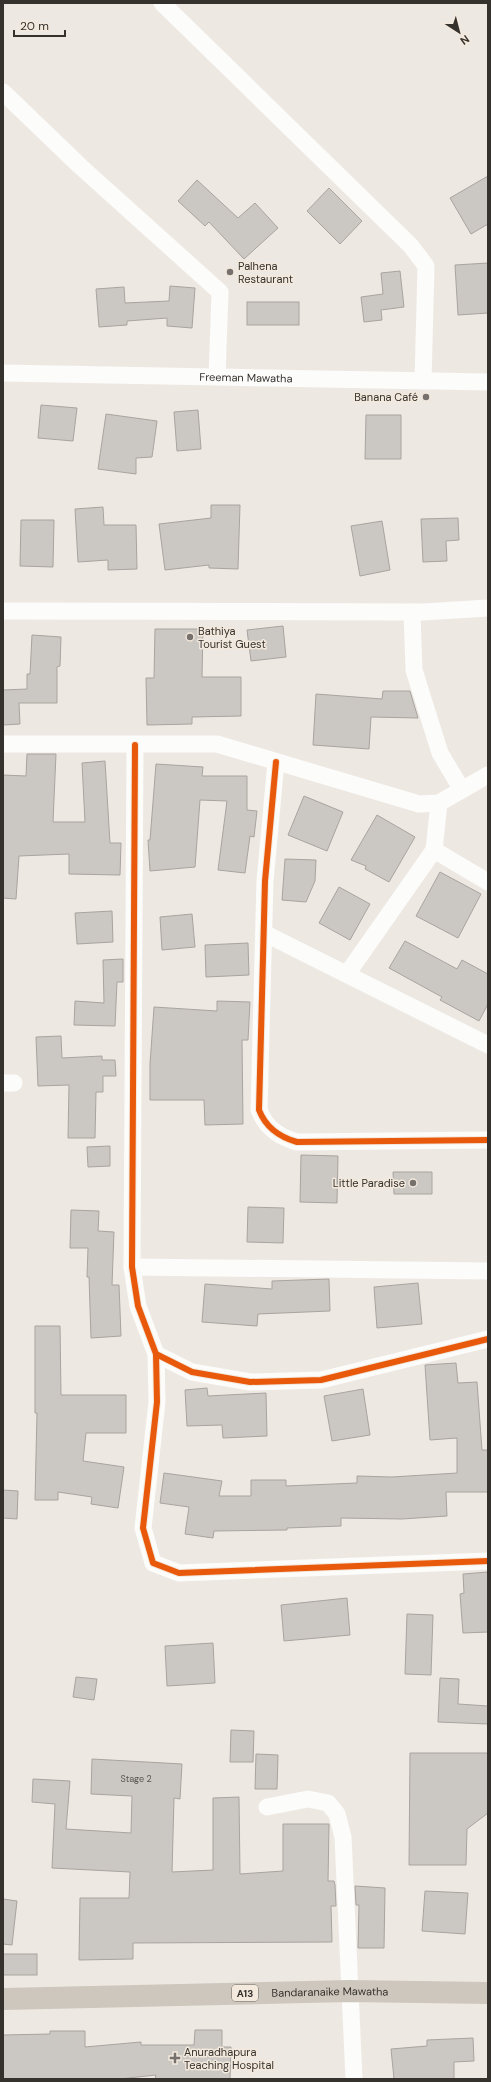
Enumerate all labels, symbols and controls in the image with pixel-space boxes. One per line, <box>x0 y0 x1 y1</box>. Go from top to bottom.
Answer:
scale bar <box>14 12 65 38</box>
north arrow <box>439 12 479 52</box>
text: 20 m <box>20 18 49 34</box>
text: N <box>458 32 472 48</box>
place label: Palhena Restaurant <box>238 259 293 286</box>
marker: Palhena Restaurant <box>225 267 235 277</box>
street label: Freeman Mawatha <box>199 370 293 385</box>
place label: Banana Café <box>354 390 418 404</box>
marker: Banana Café <box>421 392 431 402</box>
place label: Bathiya Tourist Guest <box>198 624 266 651</box>
marker: Bathiya Tourist Guest <box>185 632 195 642</box>
place label: Little Paradise <box>333 1176 405 1190</box>
marker: Little Paradise <box>408 1178 418 1188</box>
house number: Stage 2 <box>120 1773 152 1785</box>
street label: Bandaranaike Mawatha <box>271 1984 389 2000</box>
road number: A13 <box>232 1985 258 2001</box>
place label: Anuradhapura Teaching Hospital <box>184 2045 274 2072</box>
marker: Anuradhapura Teaching Hospital <box>169 2052 181 2064</box>

